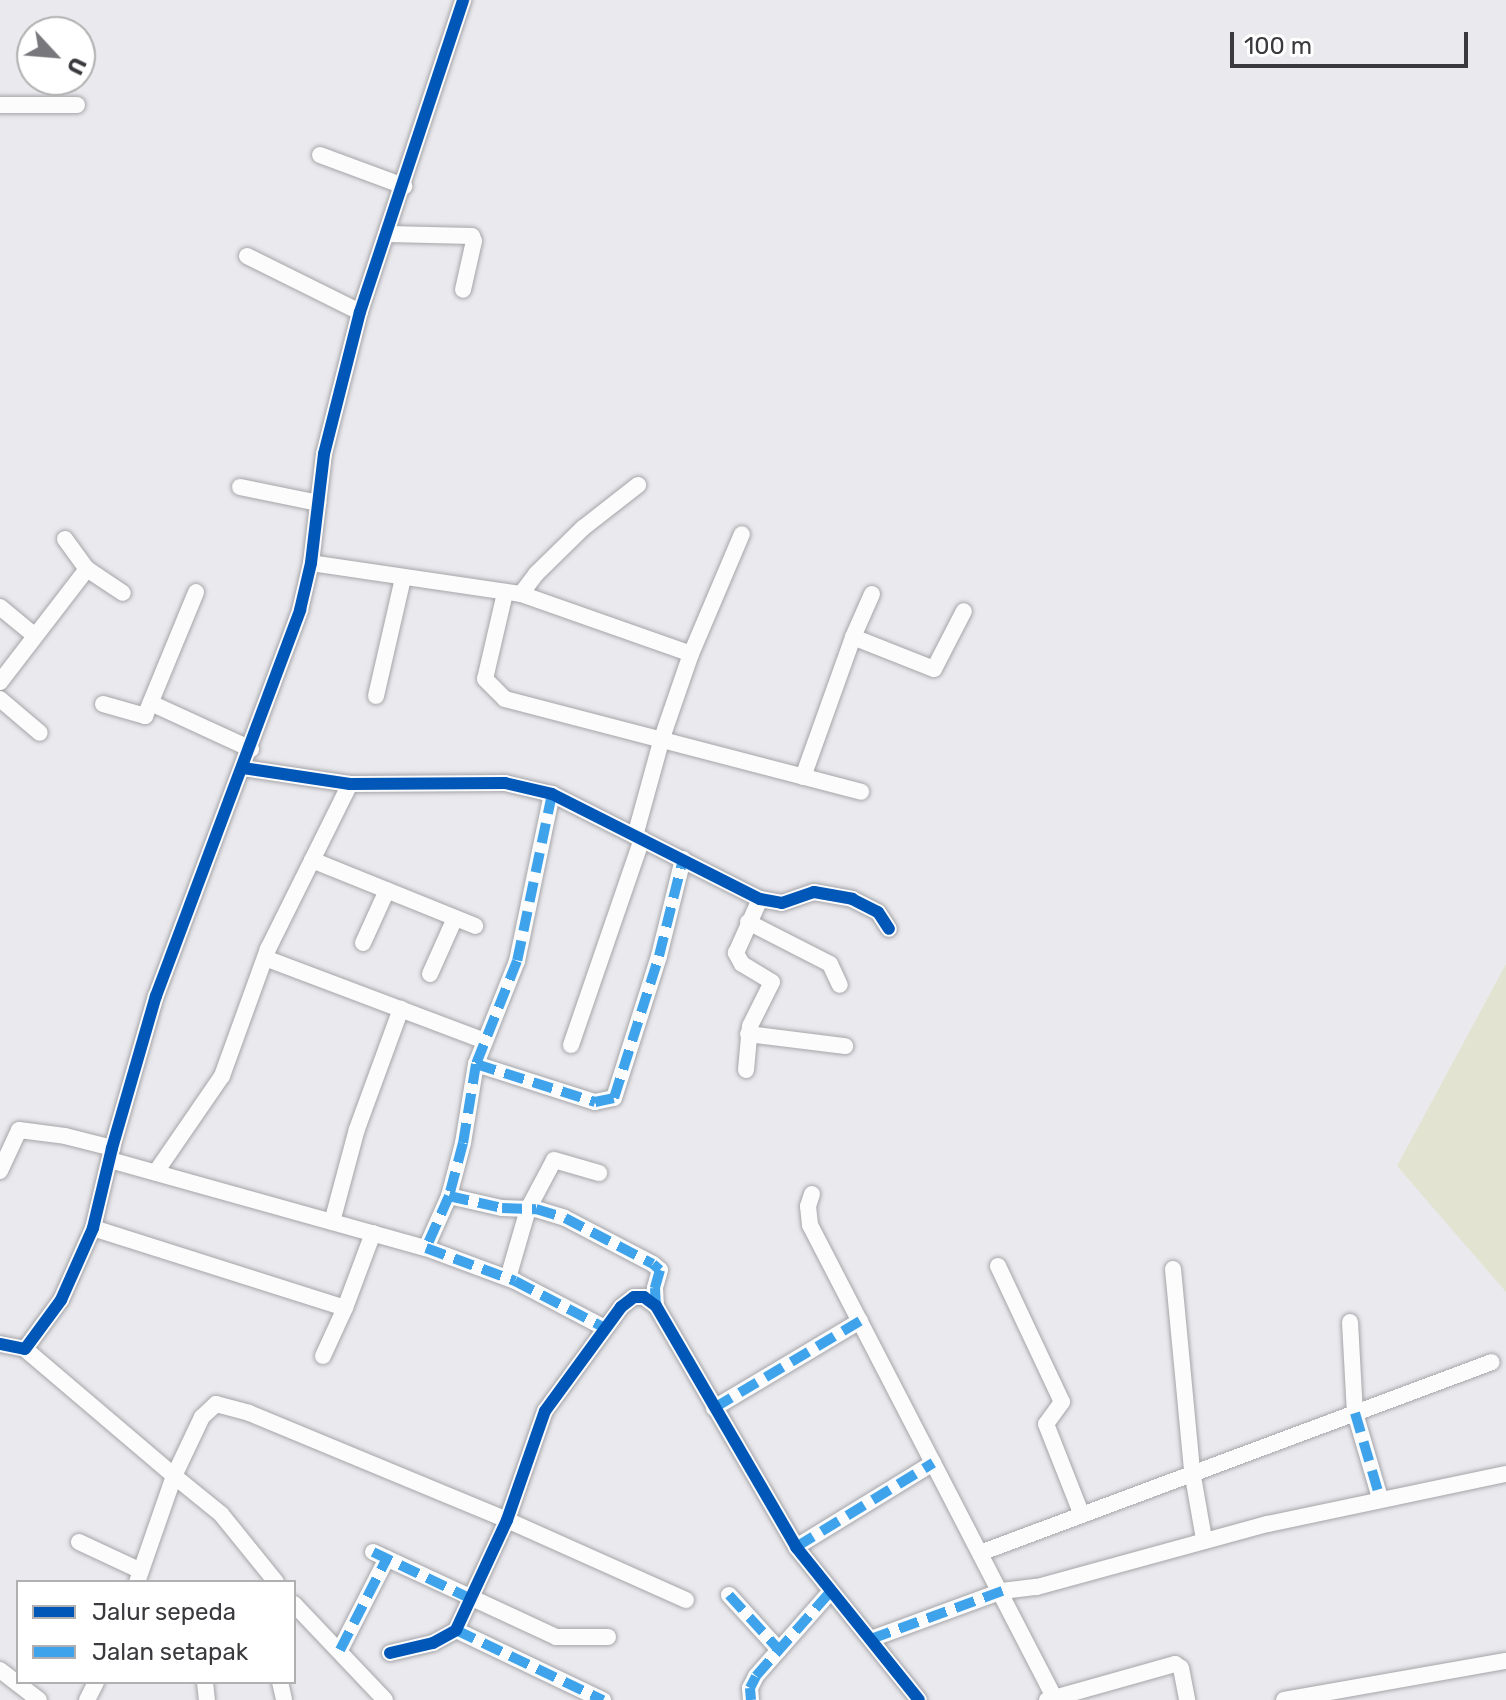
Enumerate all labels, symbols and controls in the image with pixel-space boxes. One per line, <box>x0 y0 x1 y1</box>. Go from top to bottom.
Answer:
north arrow <box>16 16 96 96</box>
scale bar <box>1234 16 1472 66</box>
text: 100 m <box>1244 32 1312 60</box>
text: U <box>61 53 92 79</box>
legend <box>16 1580 296 1684</box>
text: Jalur sepeda <box>92 1598 236 1626</box>
text: Jalan setapak <box>92 1638 248 1666</box>

